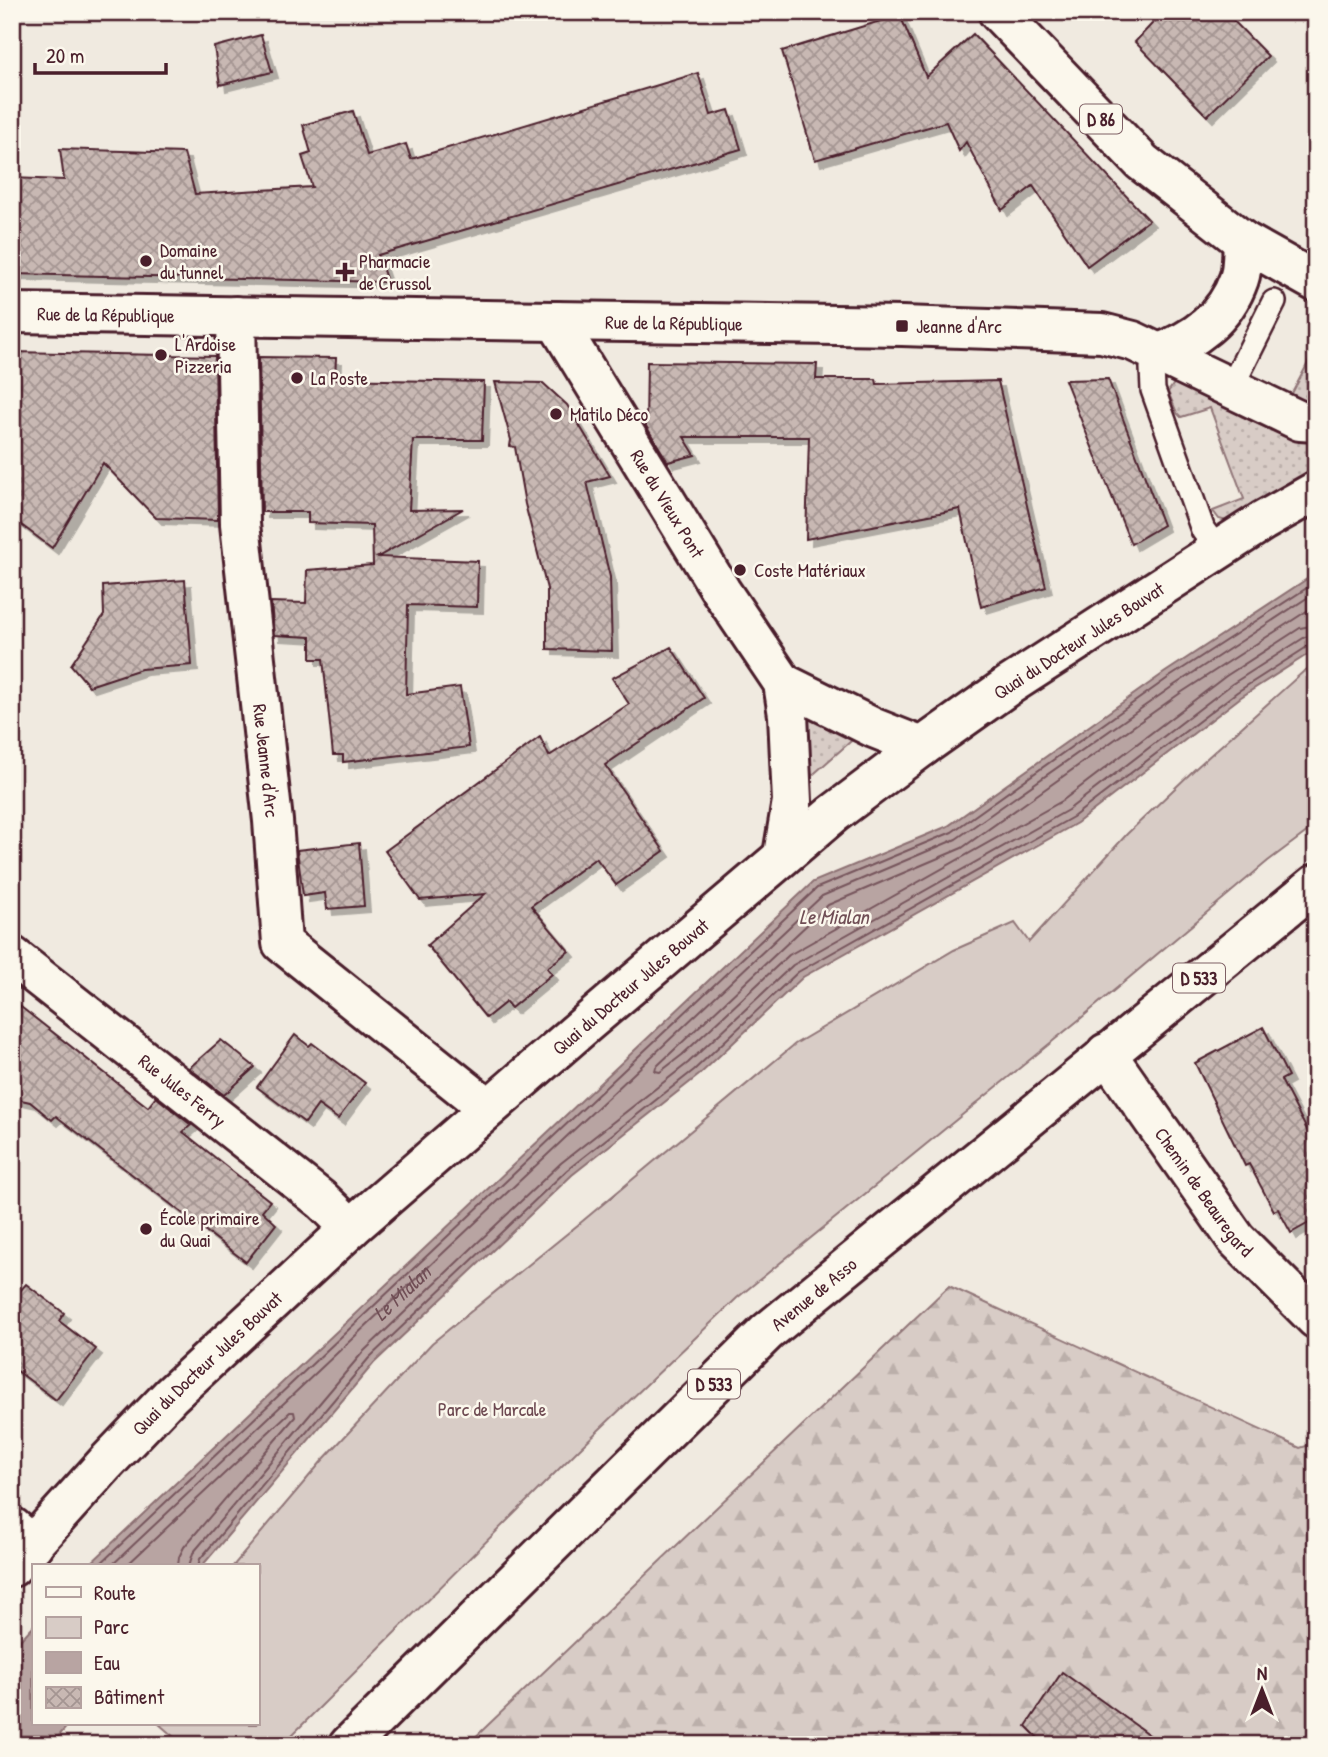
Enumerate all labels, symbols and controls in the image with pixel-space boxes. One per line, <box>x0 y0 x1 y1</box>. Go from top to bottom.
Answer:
scale bar <box>35 32 166 76</box>
text: 20 m <box>46 41 84 70</box>
road number: D 86 <box>1080 104 1122 134</box>
place label: Domaine du tunnel <box>160 237 224 285</box>
place label: Pharmacie de Crussol <box>359 248 432 296</box>
marker: Domaine du tunnel <box>138 253 154 269</box>
marker: Pharmacie de Crussol <box>337 264 353 280</box>
street label: Rue de la République <box>37 300 175 328</box>
street label: Rue de la République <box>605 309 743 337</box>
place label: Jeanne d'Arc <box>916 313 1002 339</box>
marker: Jeanne d'Arc <box>894 318 910 334</box>
place label: L'Ardoise Pizzeria <box>175 331 236 379</box>
marker: L'Ardoise Pizzeria <box>153 347 169 363</box>
place label: La Poste <box>311 365 369 391</box>
marker: La Poste <box>289 370 305 386</box>
place label: Matilo Déco <box>570 401 649 427</box>
marker: Matilo Déco <box>548 406 564 422</box>
street label: Rue du Vieux Pont <box>625 445 711 563</box>
place label: Coste Matériaux <box>754 557 866 583</box>
marker: Coste Matériaux <box>732 562 748 578</box>
street label: Quai du Docteur Jules Bouvat <box>988 575 1169 705</box>
street label: Rue Jeanne d'Arc <box>247 702 286 819</box>
water label: Le Mialan <box>799 902 870 931</box>
street label: Quai du Docteur Jules Bouvat <box>546 912 715 1061</box>
road number: D 533 <box>1173 964 1225 993</box>
street label: Rue Jules Ferry <box>133 1048 232 1133</box>
street label: Chemin de Beauregard <box>1149 1122 1260 1263</box>
place label: École primaire du Quai <box>160 1205 260 1253</box>
marker: École primaire du Quai <box>138 1221 154 1237</box>
street label: Avenue de Asso <box>765 1251 862 1337</box>
water label: Le Mialan <box>366 1257 438 1327</box>
street label: Quai du Docteur Jules Bouvat <box>126 1285 288 1441</box>
road number: D 533 <box>688 1370 740 1399</box>
park label: Parc de Marcale <box>438 1396 547 1422</box>
legend <box>32 1564 259 1726</box>
text: Route <box>94 1578 136 1607</box>
text: Parc <box>94 1612 129 1641</box>
text: Eau <box>94 1648 121 1677</box>
north arrow <box>1226 1656 1296 1726</box>
text: N <box>1257 1660 1267 1686</box>
text: Bâtiment <box>94 1682 165 1711</box>

